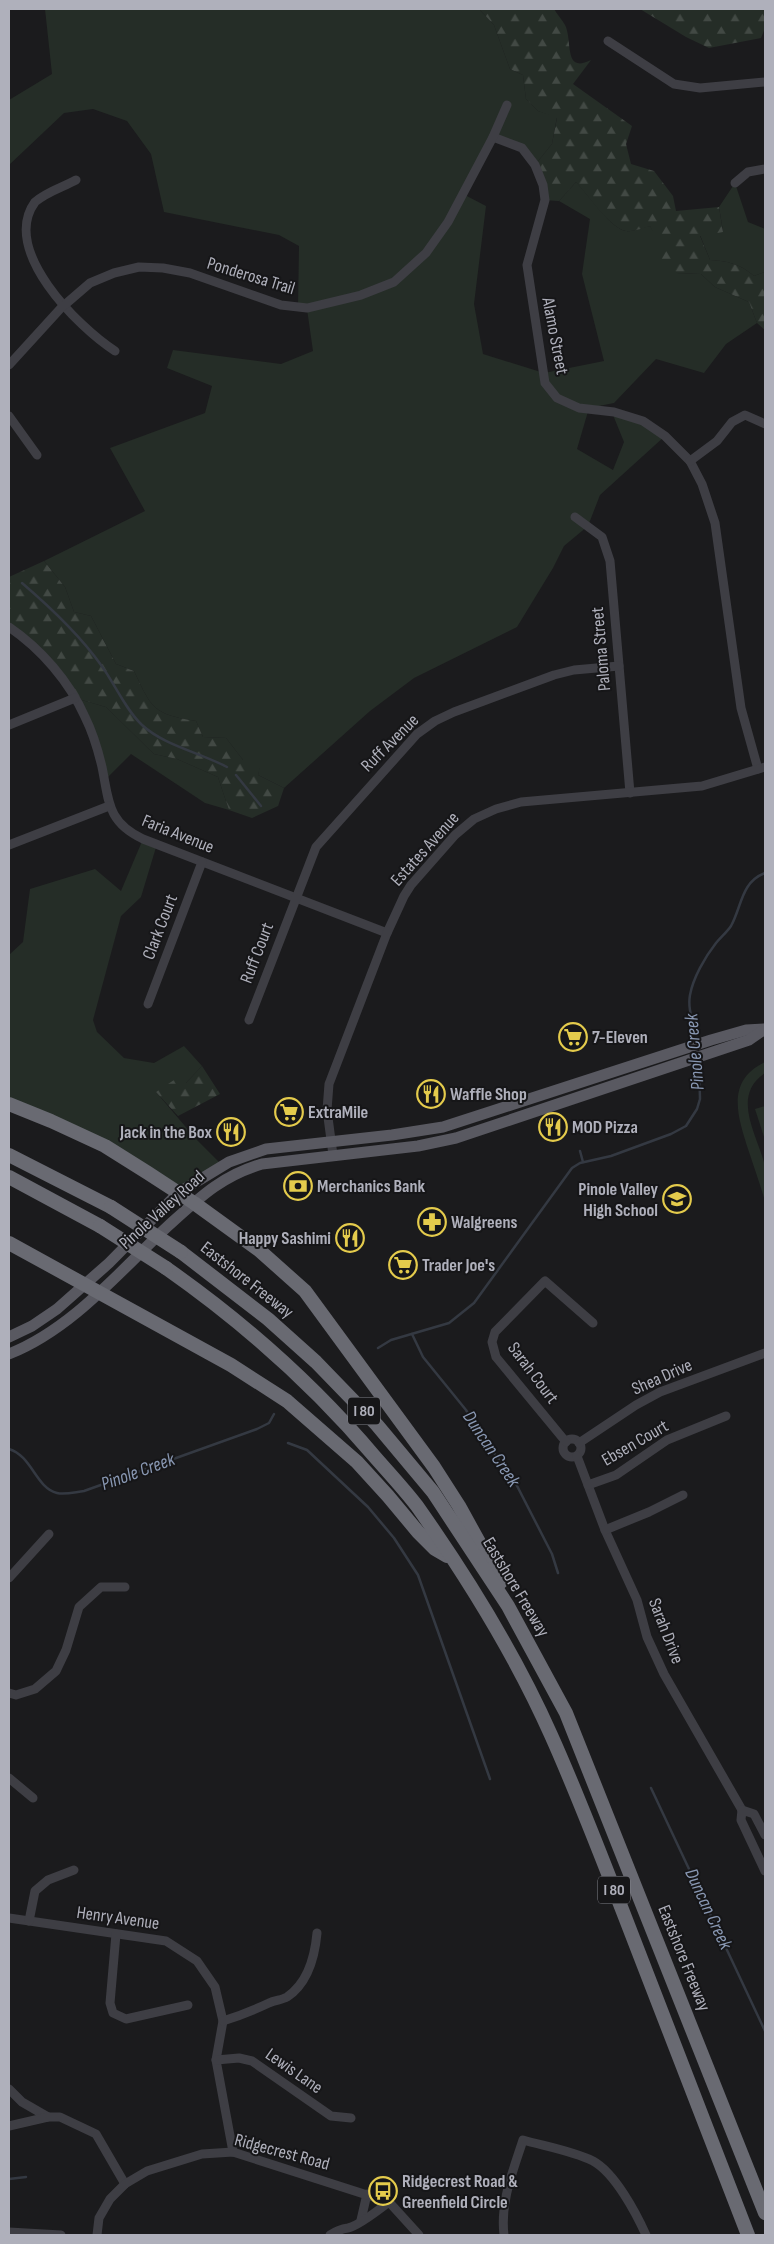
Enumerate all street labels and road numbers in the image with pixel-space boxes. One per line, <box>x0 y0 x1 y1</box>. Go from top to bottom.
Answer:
street label: Ponderosa Trail <box>205 253 297 299</box>
street label: Alamo Street <box>537 295 573 377</box>
street label: Paloma Street <box>587 606 615 692</box>
street label: Ruff Avenue <box>357 710 423 776</box>
street label: Estates Avenue <box>386 808 464 890</box>
street label: Faria Avenue <box>139 810 217 858</box>
street label: Clark Court <box>138 891 182 963</box>
street label: Ruff Court <box>236 919 278 986</box>
street label: Pinole Valley Road <box>115 1166 209 1254</box>
street label: Eastshore Freeway <box>196 1237 298 1323</box>
street label: Sarah Court <box>503 1338 563 1408</box>
street label: Shea Drive <box>629 1354 695 1400</box>
road number: I 80 <box>348 1398 380 1424</box>
street label: Ebsen Court <box>598 1415 673 1470</box>
street label: Eastshore Freeway <box>478 1533 554 1641</box>
street label: Sarah Drive <box>644 1595 688 1667</box>
road number: I 80 <box>598 1876 630 1904</box>
street label: Henry Avenue <box>75 1902 161 1934</box>
street label: Eastshore Freeway <box>653 1902 715 2014</box>
street label: Lewis Lane <box>261 2044 327 2098</box>
street label: Ridgecrest Road <box>232 2129 332 2175</box>

